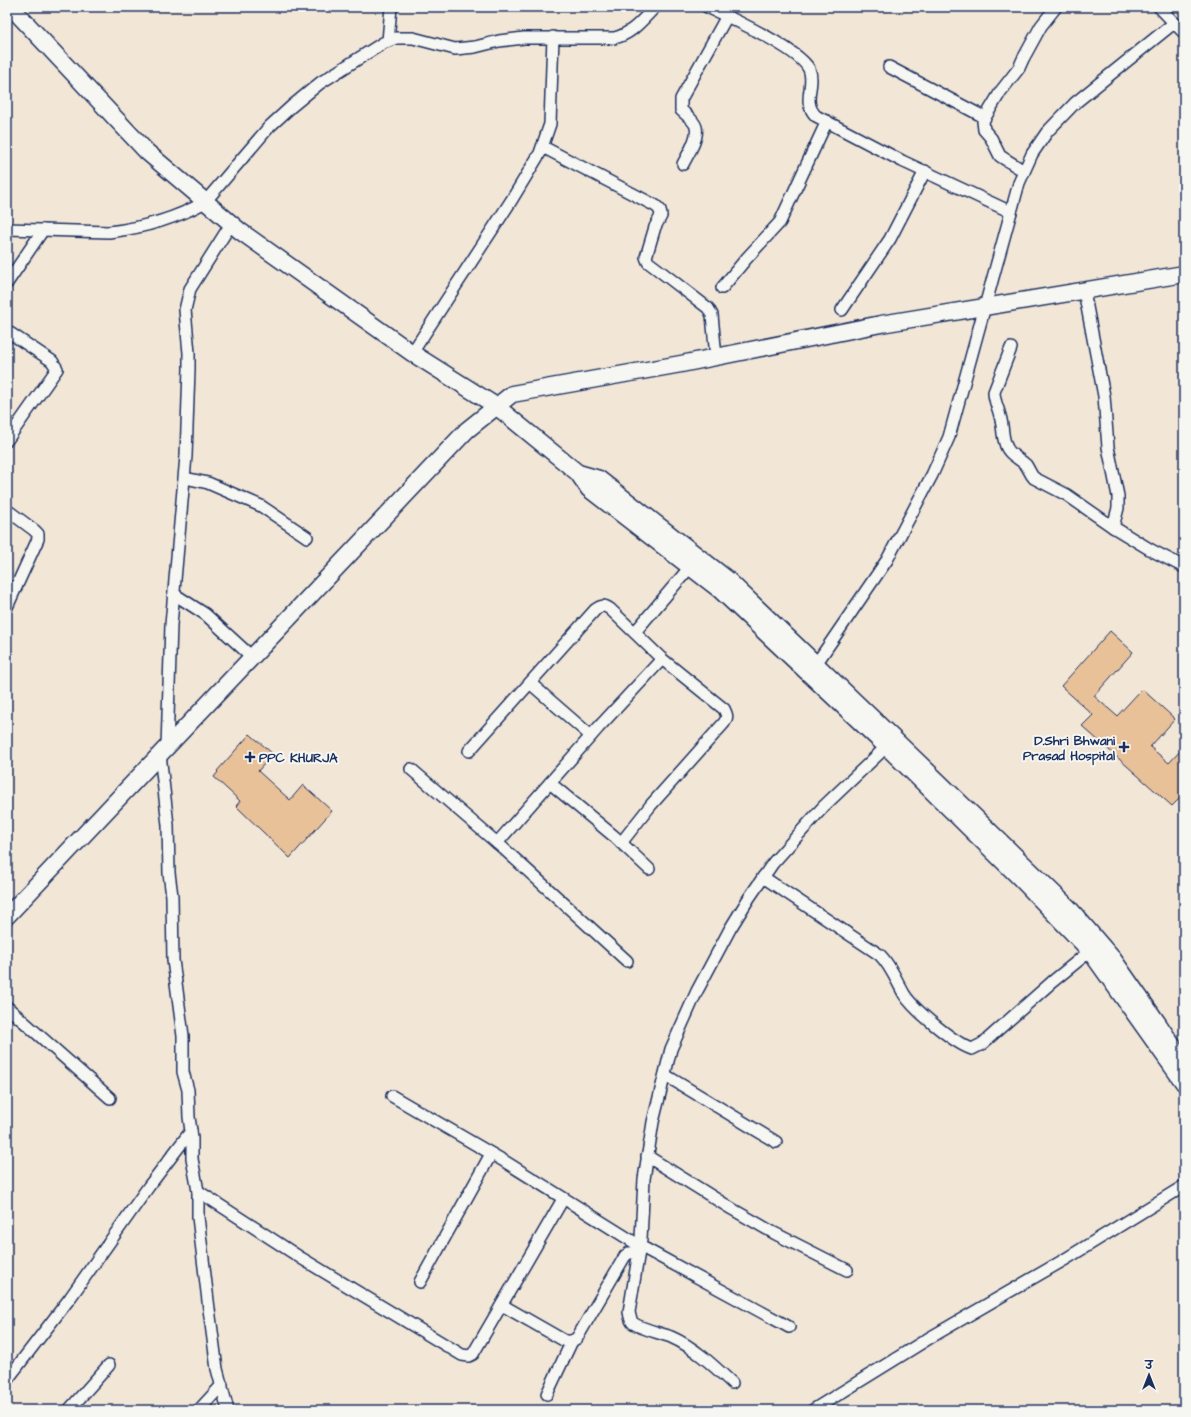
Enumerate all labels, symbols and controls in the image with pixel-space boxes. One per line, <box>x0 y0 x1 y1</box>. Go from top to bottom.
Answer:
place label: D.Shri Bhwani Prasad Hospital <box>1023 732 1116 766</box>
marker: D.Shri Bhwani Prasad Hospital <box>1118 741 1130 753</box>
place label: PPC KHURJA <box>259 749 338 767</box>
marker: PPC KHURJA <box>244 751 256 763</box>
north arrow <box>1129 1355 1169 1395</box>
text: उ <box>1144 1358 1154 1373</box>

